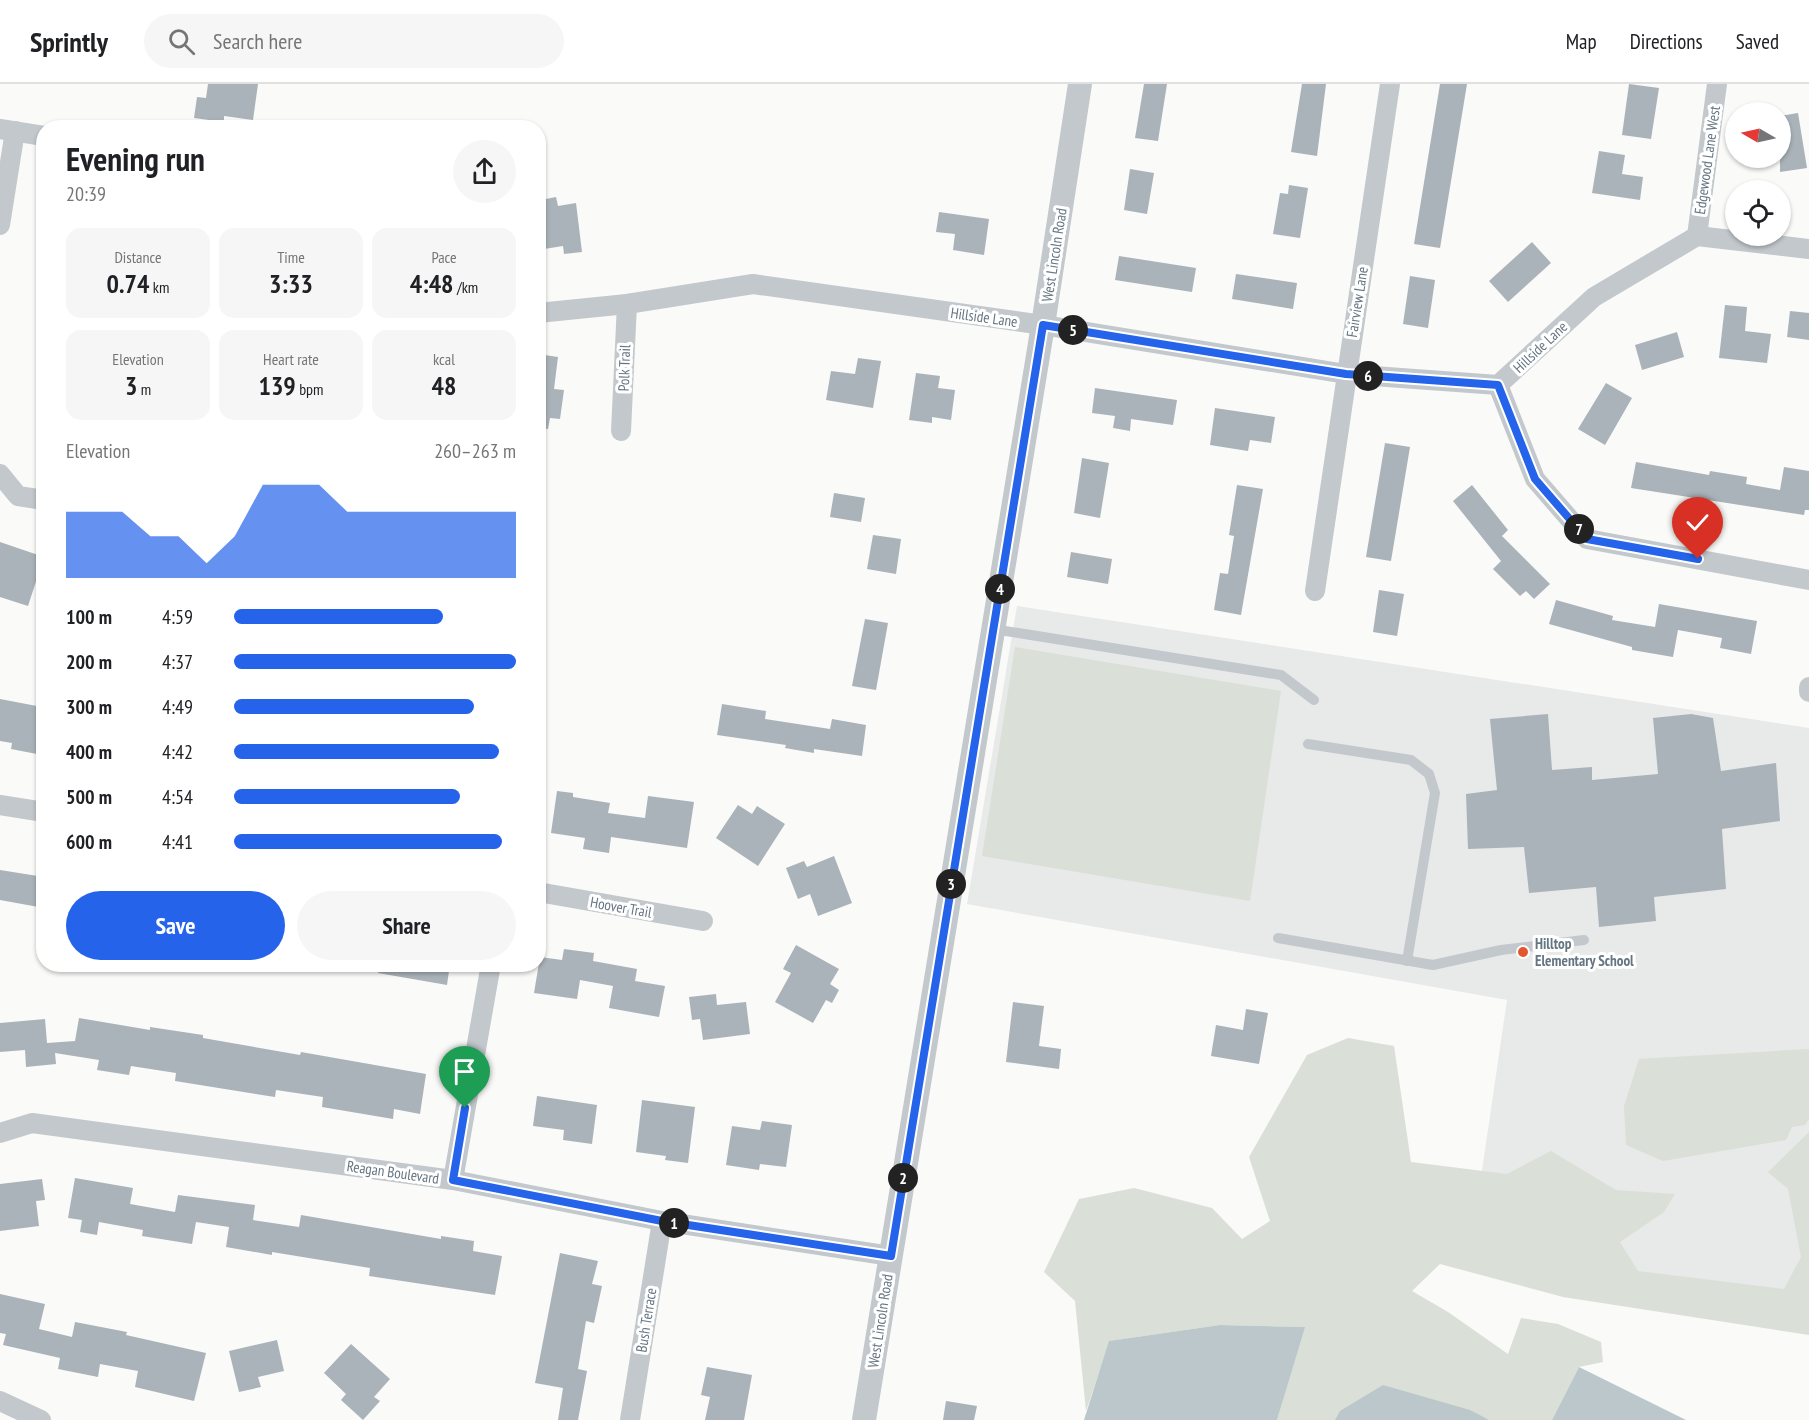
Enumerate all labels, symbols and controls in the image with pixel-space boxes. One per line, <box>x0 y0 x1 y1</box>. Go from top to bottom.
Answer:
search box <box>144 14 564 68</box>
text: Sprintly <box>30 23 108 60</box>
icon: search <box>165 25 198 58</box>
text: Search here <box>213 27 302 55</box>
text: Map <box>1566 28 1597 55</box>
text: Directions <box>1630 28 1703 55</box>
text: Saved <box>1736 28 1779 55</box>
north arrow <box>1725 102 1791 168</box>
map controls <box>1725 102 1791 246</box>
street label: Edgewood Lane West <box>1690 104 1724 216</box>
text: Evening run <box>66 137 205 180</box>
button: share <box>453 140 516 203</box>
button: locate <box>1725 180 1791 246</box>
text: 20:39 <box>66 181 106 207</box>
street label: West Lincoln Road <box>1037 207 1071 303</box>
text: Distance <box>114 247 162 267</box>
text: Time <box>277 247 305 267</box>
text: Pace <box>431 247 457 267</box>
street label: Fairview Lane <box>1342 265 1372 339</box>
text: 0.74 <box>107 267 149 300</box>
text: 3:33 <box>269 267 313 300</box>
text: 4:48 <box>410 267 454 300</box>
text: km <box>149 277 169 297</box>
text: /km <box>454 277 478 297</box>
street label: Hillside Lane <box>949 303 1019 331</box>
pin: 5 <box>1058 315 1088 345</box>
street label: Hillside Lane <box>1509 317 1571 377</box>
text: 5 <box>1069 320 1077 340</box>
street label: Polk Trail <box>614 344 634 392</box>
text: Elevation <box>112 349 164 369</box>
text: Heart rate <box>263 349 319 369</box>
text: kcal <box>433 349 455 369</box>
pin: 6 <box>1353 361 1383 391</box>
text: 6 <box>1364 366 1372 386</box>
text: 3 <box>125 369 137 402</box>
text: 139 <box>258 369 296 402</box>
text: 48 <box>432 369 456 402</box>
text: m <box>137 379 151 399</box>
text: bpm <box>296 379 324 399</box>
text: Elevation <box>66 438 130 464</box>
text: 260–263 m <box>434 438 516 464</box>
pin <box>1672 497 1723 559</box>
icon: check <box>1681 506 1714 539</box>
pin: 7 <box>1564 514 1594 544</box>
text: 7 <box>1575 519 1583 539</box>
pin: 4 <box>985 574 1015 604</box>
text: 4 <box>996 579 1004 599</box>
text: 100 m <box>66 604 112 630</box>
text: 4:59 <box>162 604 193 630</box>
text: 200 m <box>66 649 112 675</box>
text: 4:37 <box>162 649 193 675</box>
text: 300 m <box>66 694 112 720</box>
text: 4:49 <box>162 694 193 720</box>
text: 400 m <box>66 739 112 765</box>
text: 4:42 <box>162 739 193 765</box>
text: 500 m <box>66 784 112 810</box>
text: 4:54 <box>162 784 193 810</box>
text: 600 m <box>66 829 112 855</box>
text: 4:41 <box>162 829 193 855</box>
pin: 3 <box>936 869 966 899</box>
text: 3 <box>947 874 955 894</box>
button: Save <box>66 891 285 960</box>
button: Share <box>297 891 516 960</box>
street label: Hoover Trail <box>589 892 654 922</box>
place label: Hilltop Elementary School <box>1535 934 1634 970</box>
marker: Hilltop Elementary School <box>1516 945 1530 959</box>
pin <box>439 1046 490 1108</box>
icon: arrive <box>448 1055 481 1088</box>
street label: Reagan Boulevard <box>346 1156 440 1188</box>
pin: 2 <box>888 1163 918 1193</box>
text: 2 <box>899 1168 907 1188</box>
pin: 1 <box>659 1208 689 1238</box>
text: 1 <box>670 1213 678 1233</box>
street label: West Lincoln Road <box>863 1273 897 1369</box>
street label: Bush Terrace <box>632 1286 660 1354</box>

